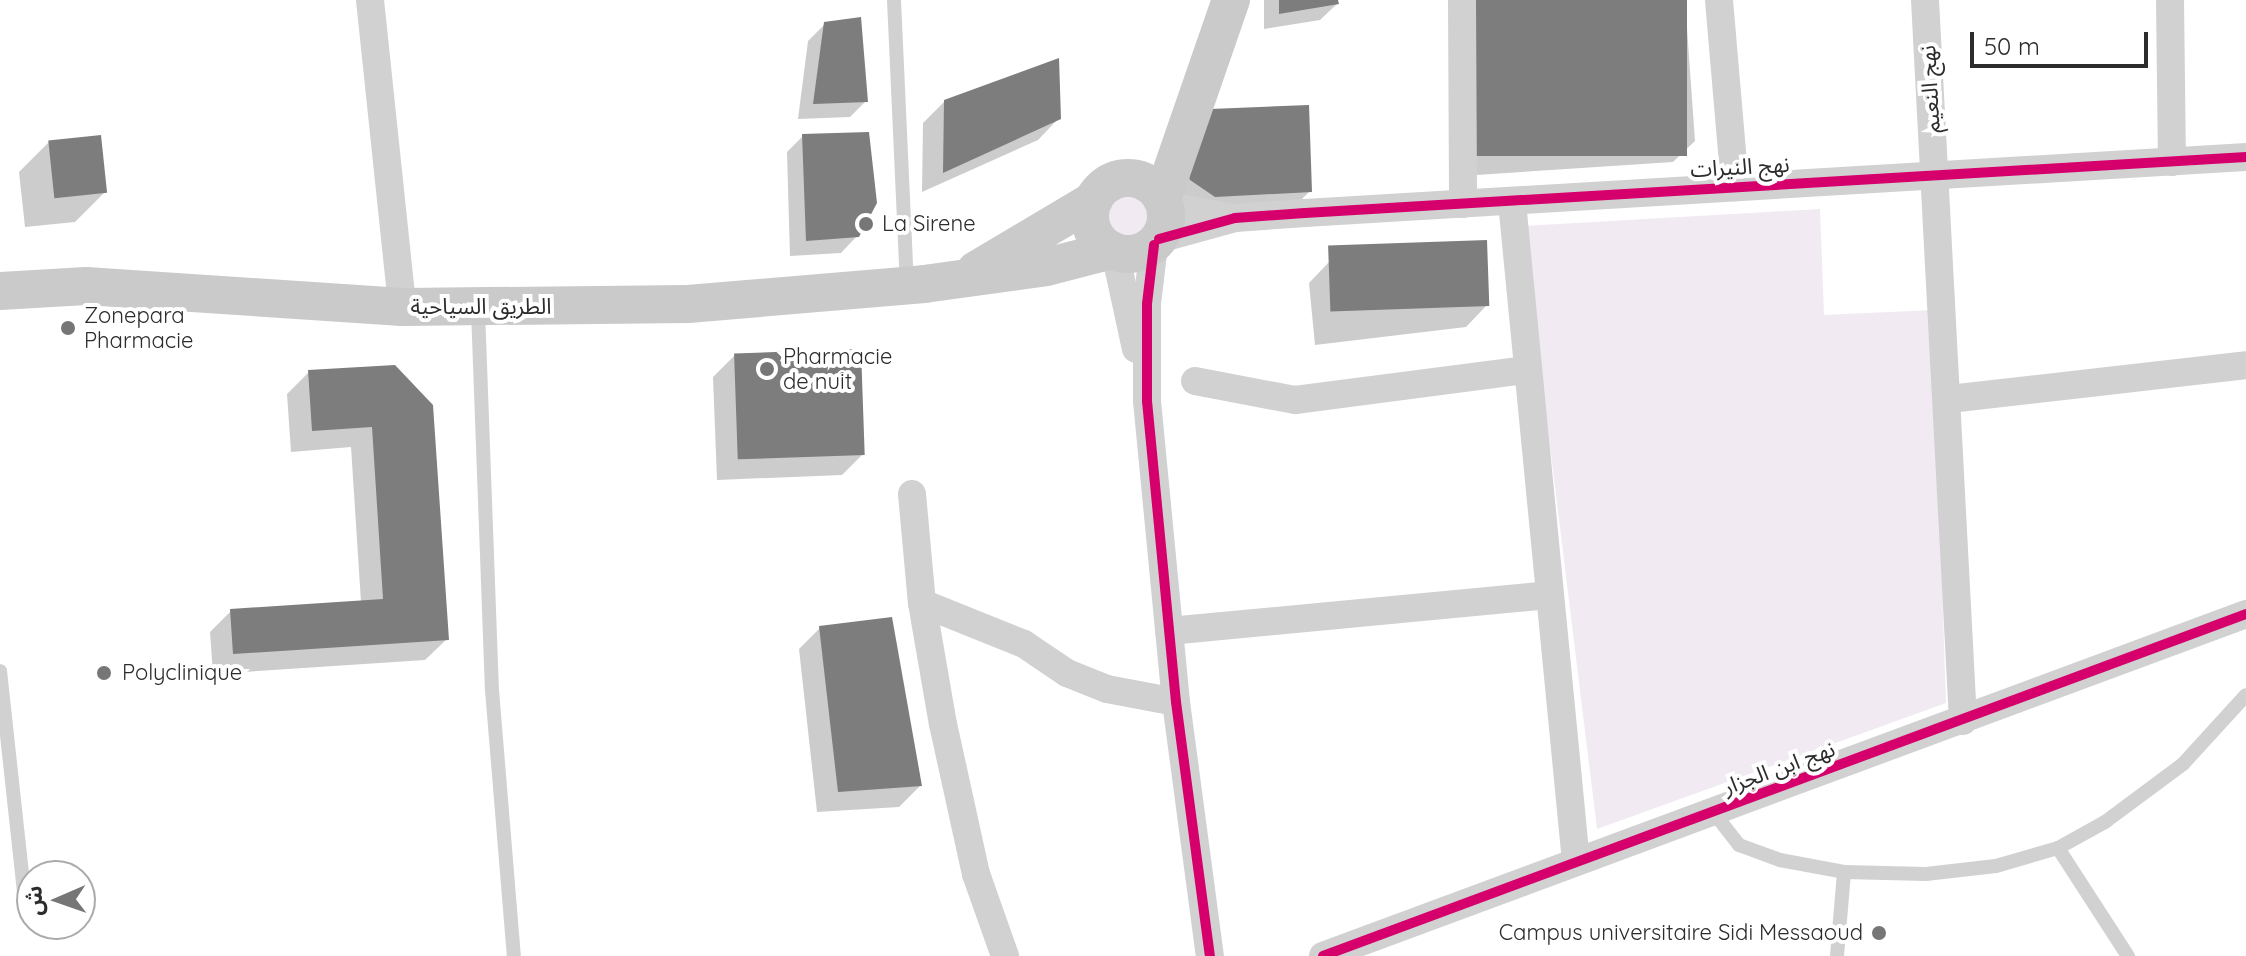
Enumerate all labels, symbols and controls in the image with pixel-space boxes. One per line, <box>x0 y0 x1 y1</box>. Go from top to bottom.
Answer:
scale bar <box>1974 16 2152 66</box>
text: 50 m <box>1984 31 2040 61</box>
street label: نهج النعيم <box>1915 44 1945 134</box>
street label: نهج النيرات <box>1690 151 1790 183</box>
place label: La Sirene <box>882 211 976 237</box>
marker: La Sirene <box>857 215 875 233</box>
street label: الطريق السياحية <box>410 294 552 320</box>
place label: Zonepara Pharmacie <box>84 302 193 354</box>
marker: Zonepara Pharmacie <box>59 319 77 337</box>
place label: Pharmacie de nuit <box>783 343 892 394</box>
marker: Pharmacie de nuit <box>758 360 776 378</box>
place label: Polyclinique <box>122 660 242 686</box>
marker: Polyclinique <box>93 662 115 684</box>
street label: نهج ابن الجزار <box>1720 736 1838 800</box>
north arrow <box>16 860 96 940</box>
text: ش <box>19 885 49 916</box>
place label: Campus universitaire Sidi Messaoud <box>1499 920 1863 946</box>
marker: Campus universitaire Sidi Messaoud <box>1870 924 1888 942</box>

